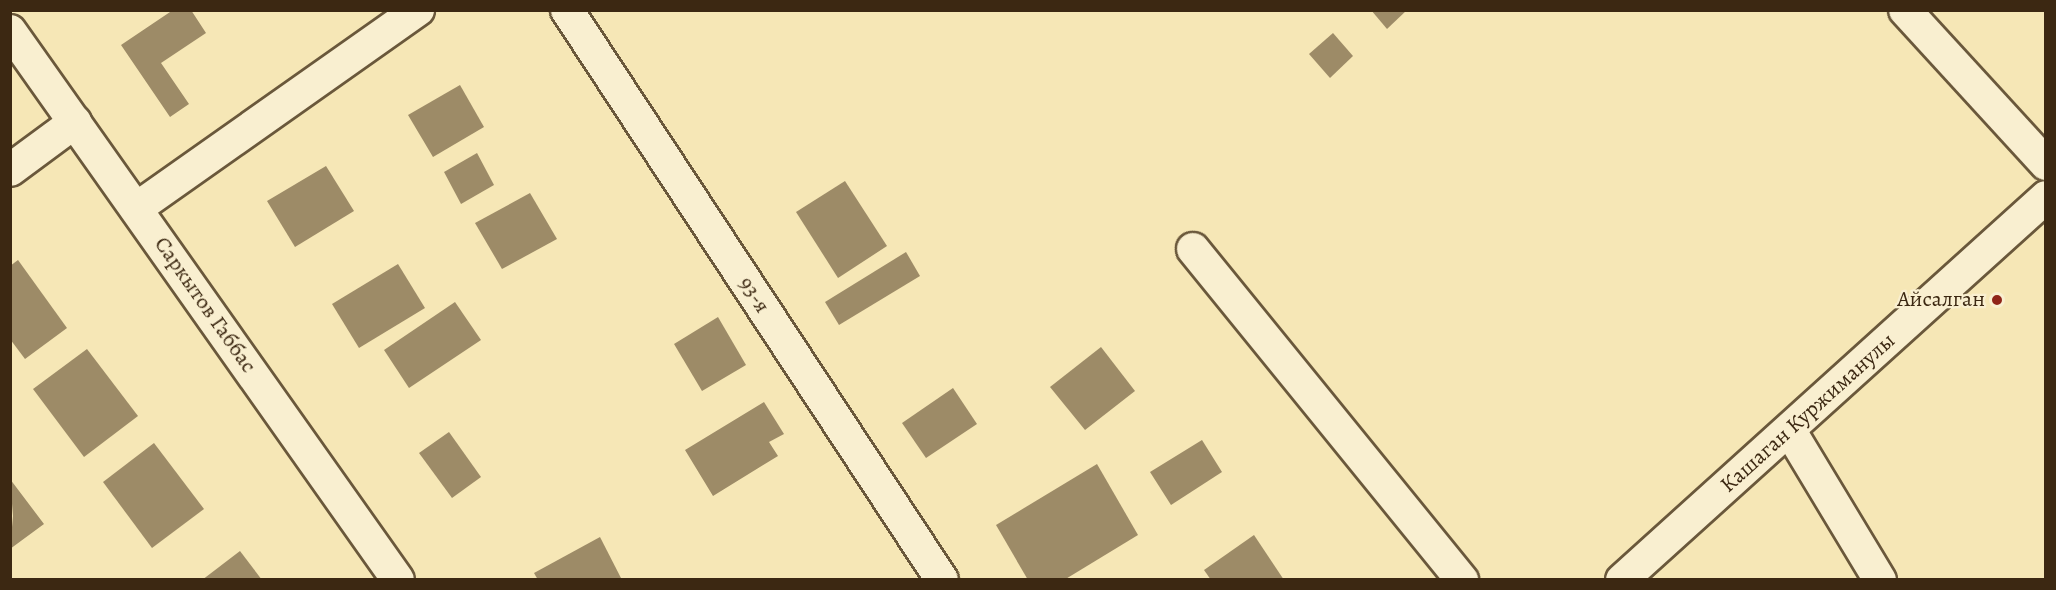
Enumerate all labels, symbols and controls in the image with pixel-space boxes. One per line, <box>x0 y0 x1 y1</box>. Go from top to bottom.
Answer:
street label: Саркытов Габбас <box>148 232 262 378</box>
street label: 93-я <box>733 272 775 318</box>
place label: Айсалган <box>1897 287 1985 313</box>
marker: Айсалган <box>1990 293 2004 307</box>
street label: Кашаган Куржиманулы <box>1715 328 1901 498</box>

